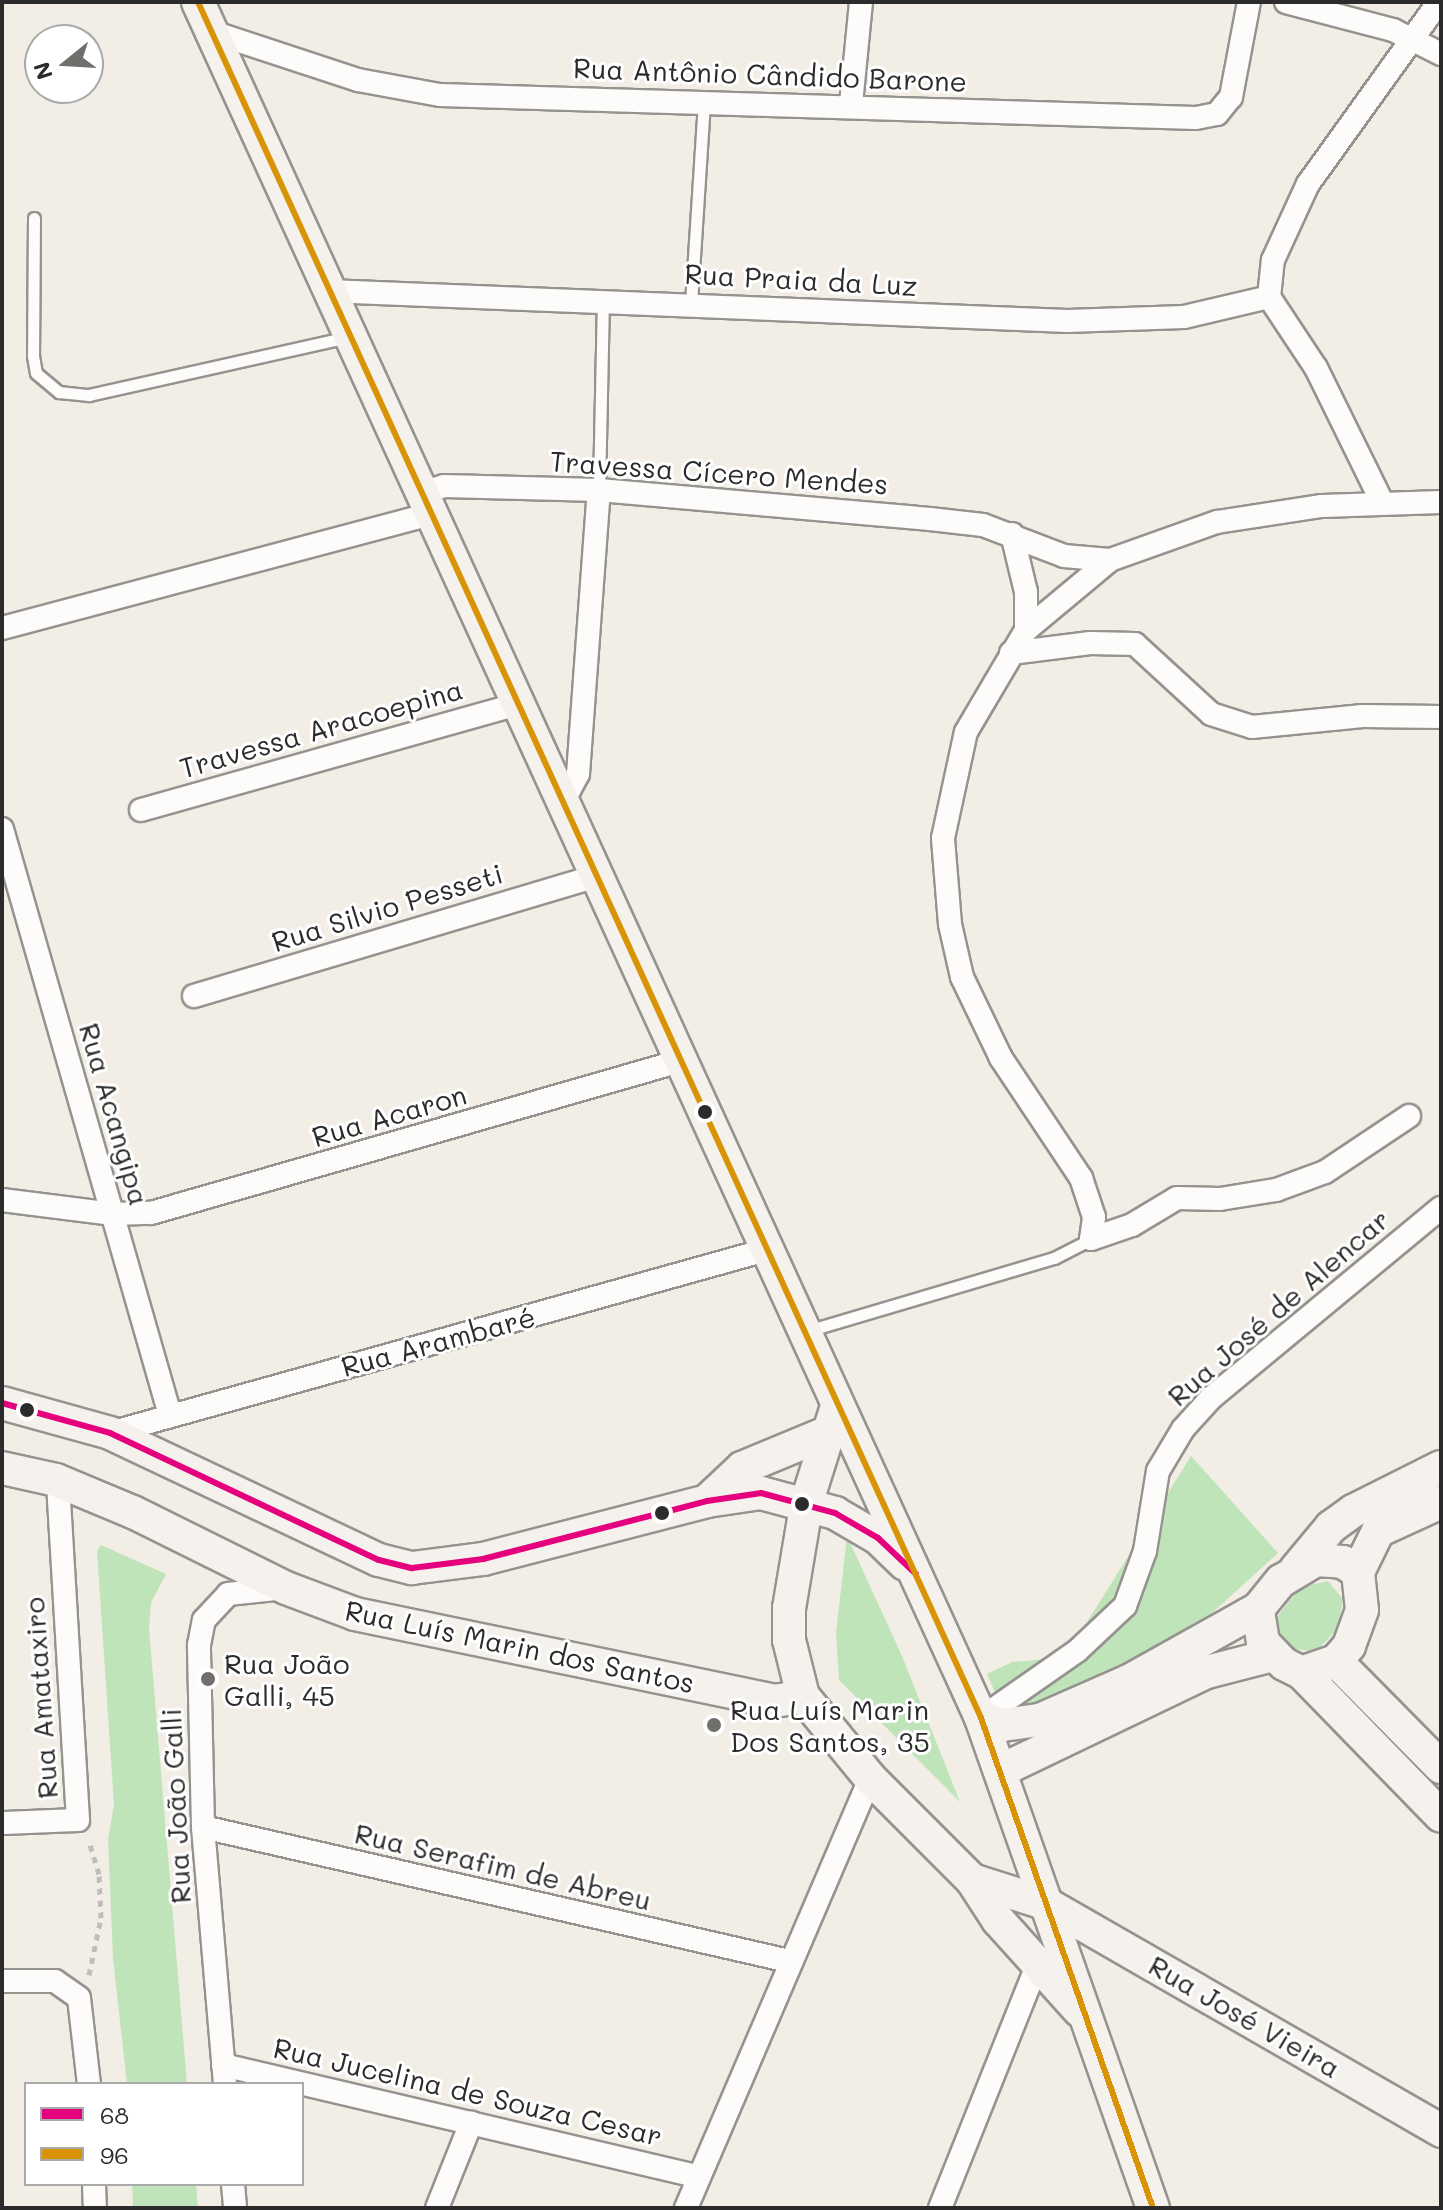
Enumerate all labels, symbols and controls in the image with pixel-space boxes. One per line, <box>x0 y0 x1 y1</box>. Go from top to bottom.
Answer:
north arrow <box>24 24 104 104</box>
street label: Rua Antônio Cândido Barone <box>573 50 967 98</box>
text: N <box>26 59 59 83</box>
street label: Rua Praia da Luz <box>684 256 918 302</box>
street label: Travessa Cícero Mendes <box>549 443 889 501</box>
street label: Travessa Aracoepina <box>176 671 466 785</box>
street label: Rua Silvio Pesseti <box>267 856 507 958</box>
street label: Rua Acangipa <box>73 1019 157 1209</box>
street label: Rua Acaron <box>308 1077 470 1153</box>
unlabelled marker <box>697 1104 713 1120</box>
street label: Rua José de Alencar <box>1160 1202 1396 1412</box>
street label: Rua Arambaré <box>337 1299 539 1383</box>
unlabelled marker <box>19 1402 35 1418</box>
unlabelled marker <box>794 1496 810 1512</box>
unlabelled marker <box>654 1505 670 1521</box>
street label: Rua Luís Marin dos Santos <box>342 1593 698 1699</box>
street label: Rua Amataxiro <box>16 1596 64 1800</box>
place label: Rua João Galli, 45 <box>224 1646 350 1712</box>
marker: Rua João Galli, 45 <box>199 1670 217 1688</box>
place label: Rua Luís Marin Dos Santos, 35 <box>730 1692 930 1758</box>
street label: Rua João Galli <box>153 1708 197 1904</box>
marker: Rua Luís Marin Dos Santos, 35 <box>705 1716 723 1734</box>
street label: Rua Serafim de Abreu <box>352 1816 654 1916</box>
street label: Rua José Vieira <box>1143 1948 1347 2084</box>
street label: Rua Jucelina de Souza Cesar <box>270 2030 666 2152</box>
legend <box>24 2082 304 2186</box>
text: 68 <box>100 2099 129 2130</box>
text: 96 <box>100 2139 129 2170</box>

